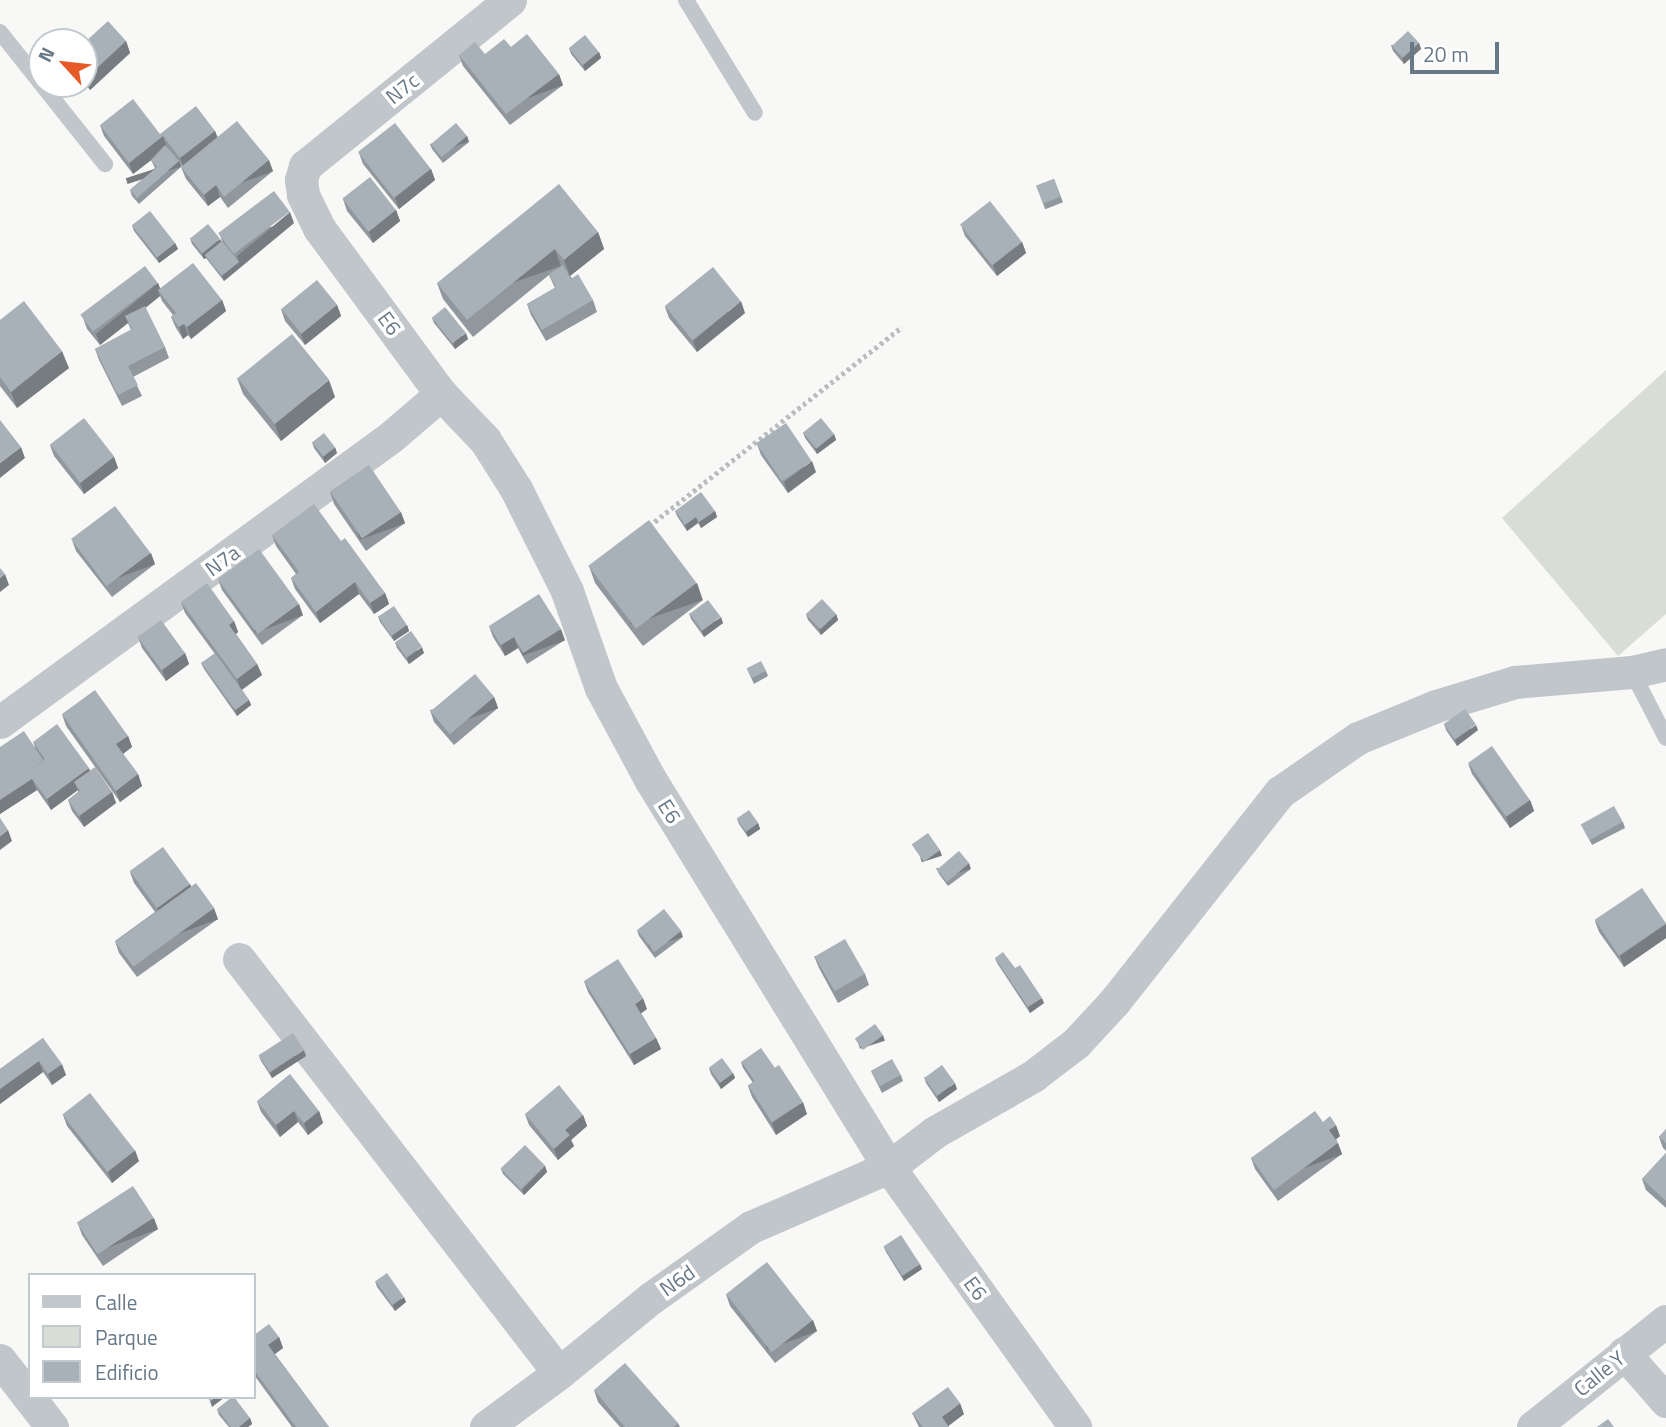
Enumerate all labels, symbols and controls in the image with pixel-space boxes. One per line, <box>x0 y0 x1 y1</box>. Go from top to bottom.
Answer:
north arrow <box>28 28 98 98</box>
scale bar <box>1414 28 1503 72</box>
text: 20 m <box>1423 38 1469 70</box>
text: N <box>30 42 62 67</box>
street label: N7c <box>380 67 424 109</box>
street label: E6 <box>373 306 407 340</box>
street label: N7a <box>200 539 244 581</box>
street label: E6 <box>653 794 687 828</box>
street label: N6d <box>655 1259 699 1301</box>
street label: E6 <box>959 1271 993 1305</box>
legend <box>28 1273 256 1399</box>
text: Calle <box>95 1286 137 1318</box>
text: Parque <box>95 1321 158 1353</box>
street label: Calle Y <box>1568 1345 1630 1401</box>
text: Edificio <box>95 1356 159 1388</box>

